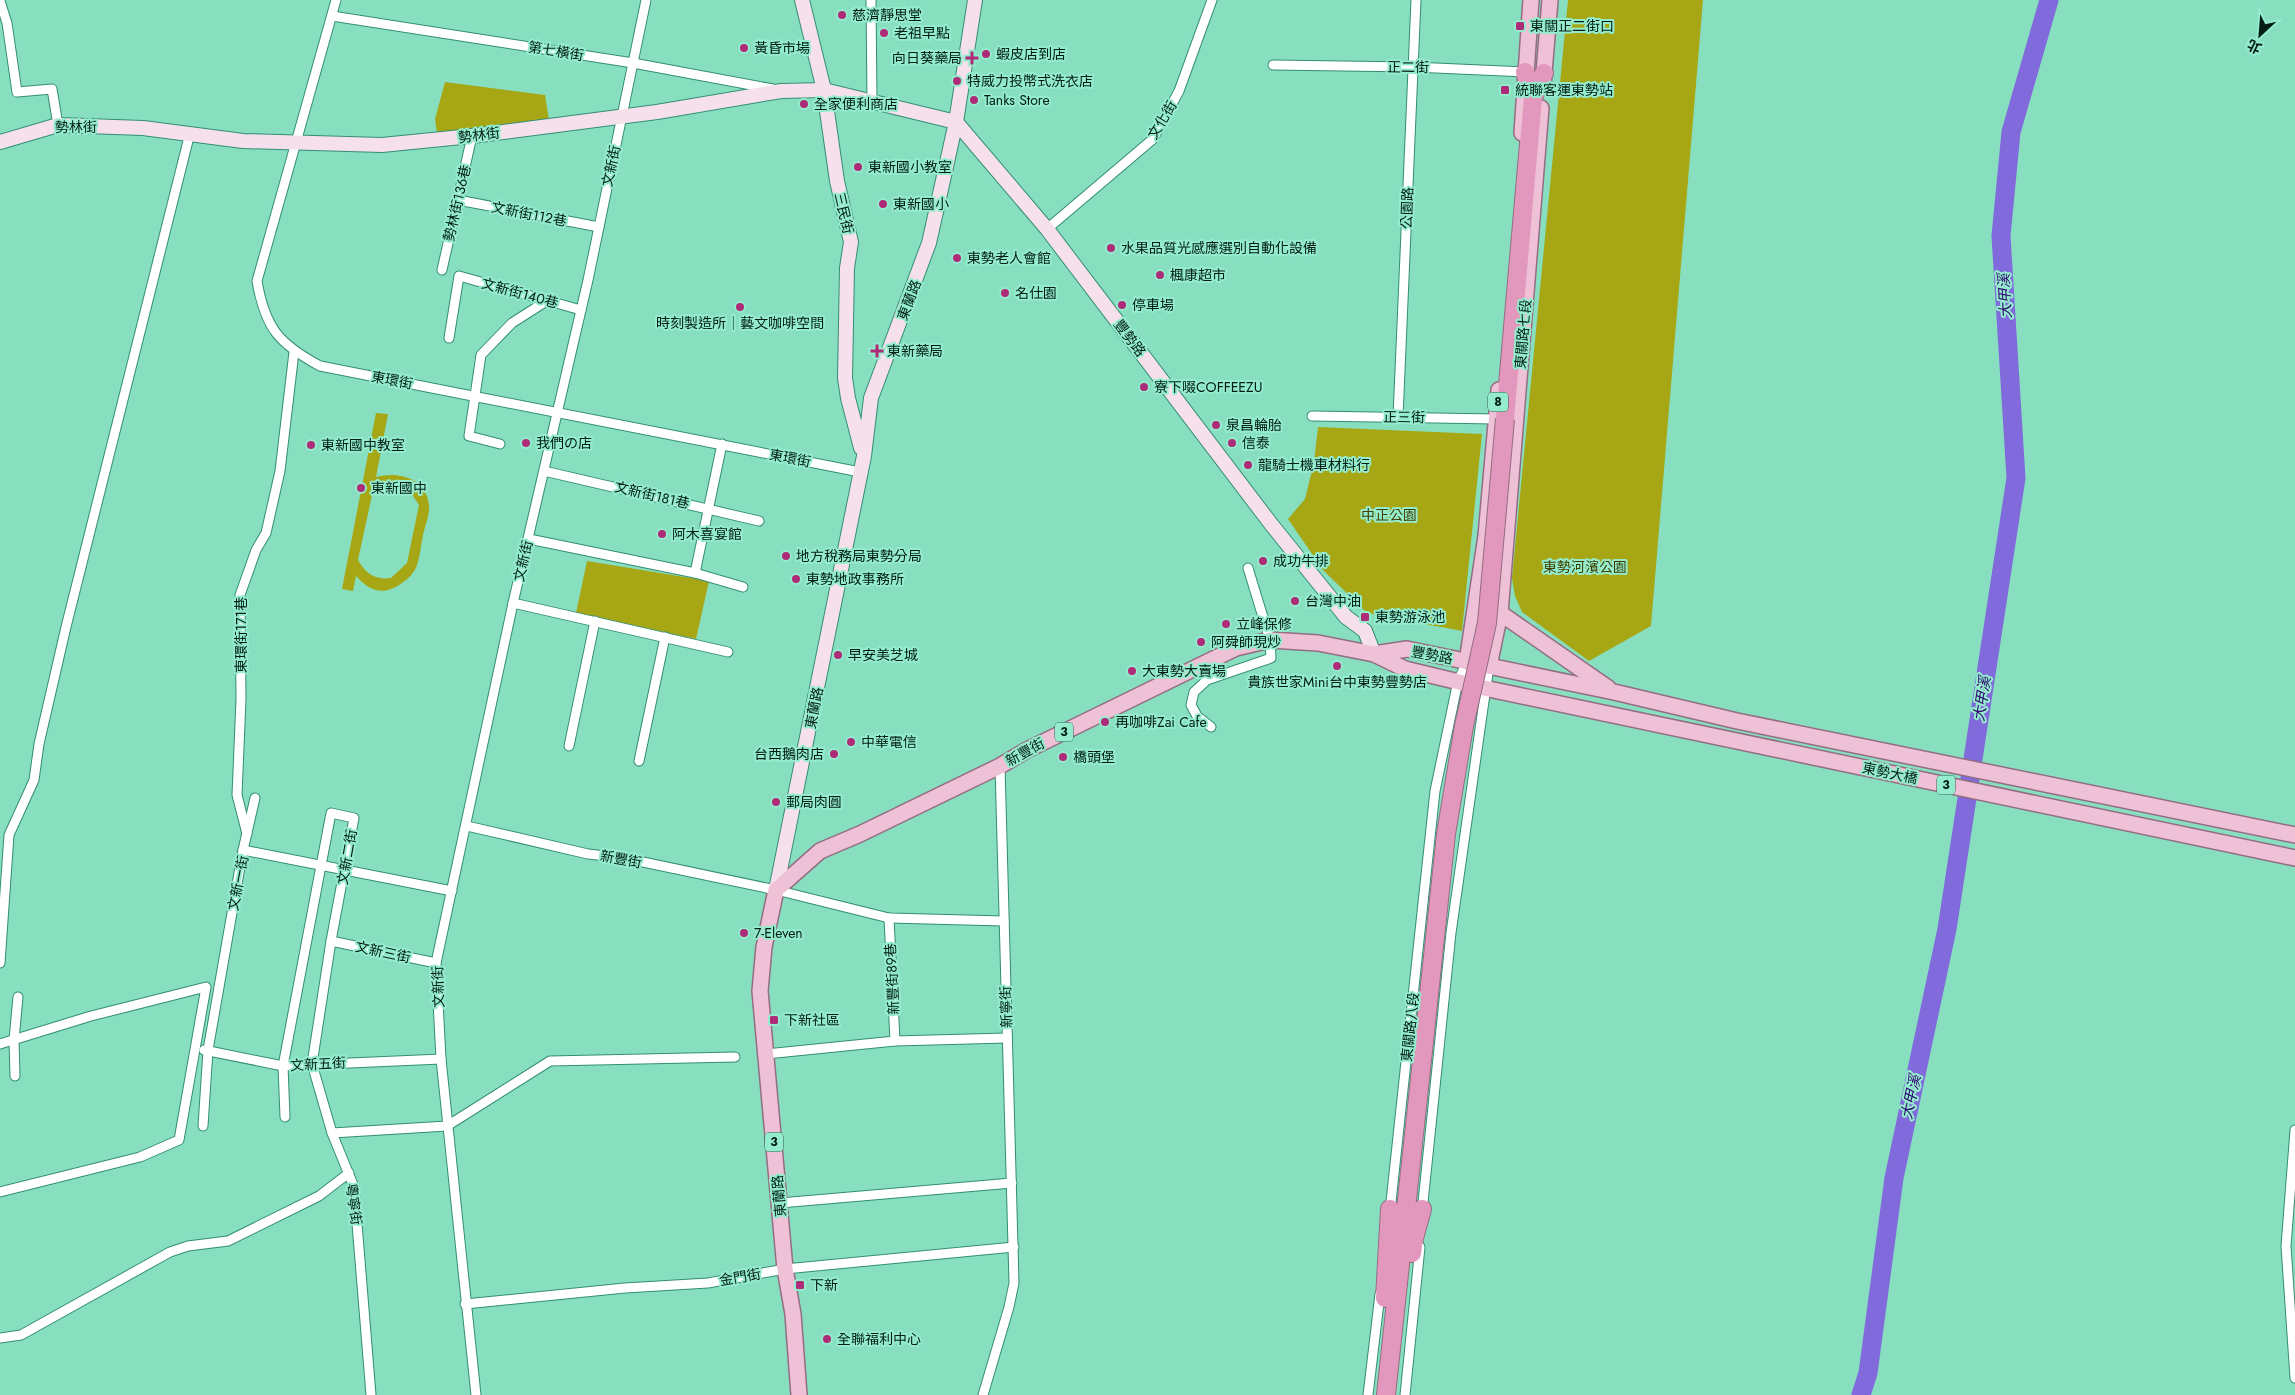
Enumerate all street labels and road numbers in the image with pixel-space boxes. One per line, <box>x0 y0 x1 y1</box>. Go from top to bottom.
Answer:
street label: 第七橫街 <box>527 37 585 65</box>
street label: 正二街 <box>1387 57 1429 77</box>
street label: 文化街 <box>1143 97 1181 143</box>
street label: 勢林街 <box>55 117 97 137</box>
street label: 勢林街 <box>457 123 501 147</box>
street label: 文新街 <box>597 143 625 189</box>
street label: 勢林街136巷 <box>438 163 476 243</box>
street label: 公園路 <box>1396 187 1418 229</box>
street label: 三民街 <box>830 190 858 236</box>
street label: 文新街112巷 <box>490 197 568 231</box>
street label: 文新街140巷 <box>479 273 561 313</box>
street label: 東蘭路 <box>892 277 926 323</box>
street label: 東關路七段 <box>1510 298 1536 370</box>
street label: 豐勢路 <box>1109 315 1151 361</box>
street label: 東環街 <box>369 366 415 394</box>
road number: 8 <box>1488 392 1508 412</box>
street label: 正三街 <box>1383 407 1425 427</box>
street label: 東環街 <box>767 444 813 472</box>
street label: 文新街181巷 <box>613 477 691 513</box>
street label: 文新街 <box>509 538 537 584</box>
street label: 東環街171巷 <box>231 597 251 673</box>
street label: 豐勢路 <box>1409 641 1455 669</box>
street label: 東蘭路 <box>800 685 828 731</box>
road number: 3 <box>1055 722 1073 742</box>
street label: 新豐街 <box>1002 733 1048 771</box>
street label: 東勢大橋 <box>1861 757 1919 789</box>
road number: 3 <box>1937 776 1955 794</box>
street label: 文新二街 <box>332 828 362 886</box>
street label: 新豐街 <box>599 846 643 872</box>
street label: 文新一街 <box>223 854 253 912</box>
street label: 文新三街 <box>354 936 412 968</box>
street label: 新豐街89巷 <box>880 943 904 1015</box>
street label: 文新街 <box>427 966 449 1008</box>
street label: 新寧街 <box>995 986 1017 1028</box>
street label: 東關路八段 <box>1396 991 1424 1063</box>
street label: 文新五街 <box>290 1053 346 1075</box>
road number: 3 <box>765 1132 783 1152</box>
street label: 東蘭路 <box>767 1174 791 1218</box>
street label: 粵寧街 <box>341 1182 367 1226</box>
street label: 金門街 <box>718 1264 762 1290</box>

